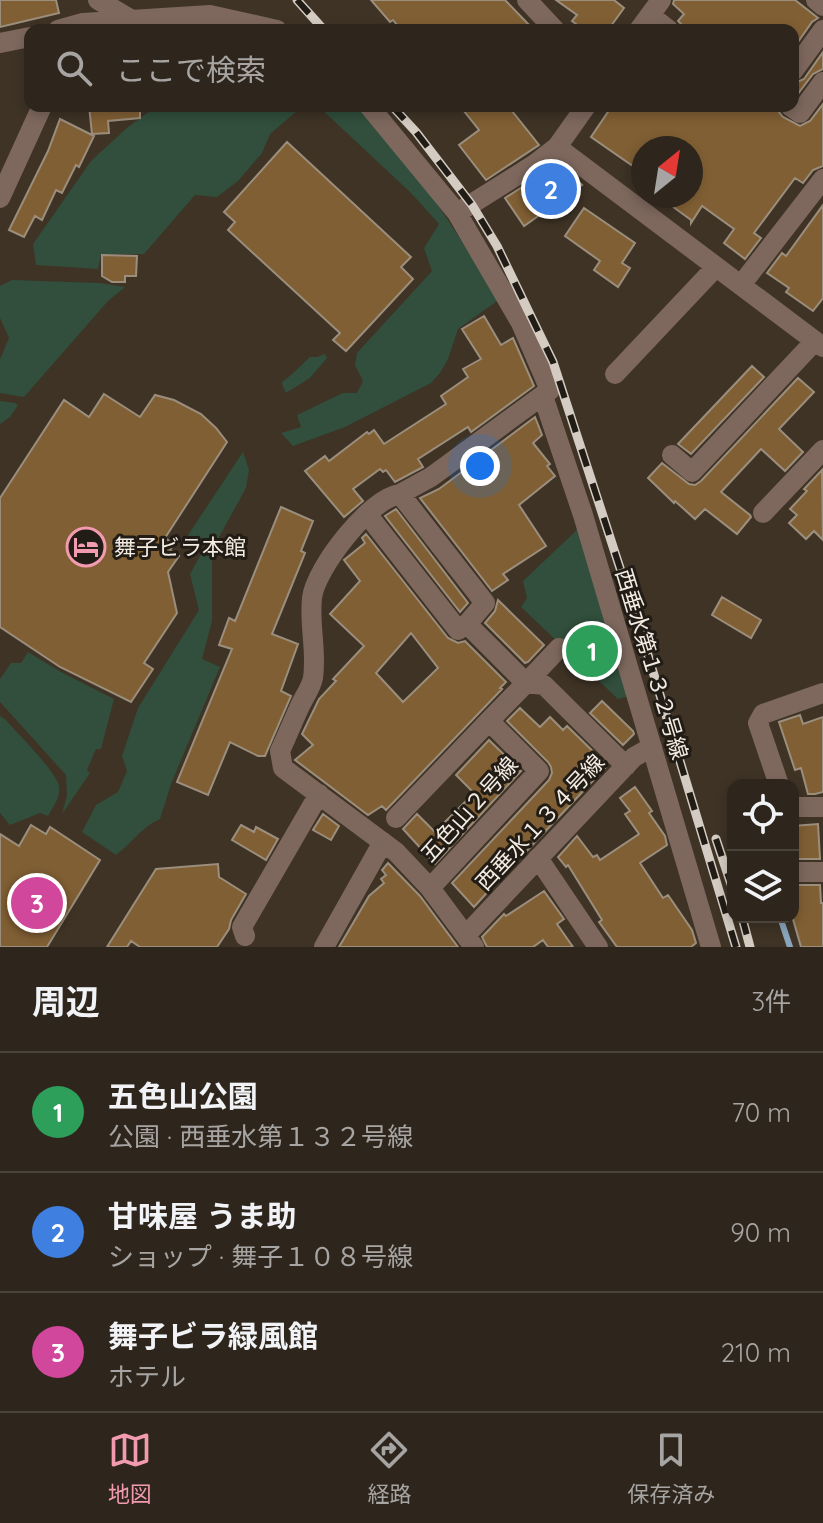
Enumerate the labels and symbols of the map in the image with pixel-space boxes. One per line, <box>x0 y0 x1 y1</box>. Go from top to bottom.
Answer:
north arrow <box>631 136 703 208</box>
pin: 2 <box>525 159 577 219</box>
your location <box>460 446 500 486</box>
hotel icon: 舞子ビラ本館 <box>65 526 107 568</box>
place label: 舞子ビラ本館 <box>114 533 246 561</box>
street label: 西垂水第１３２号線 <box>610 565 694 763</box>
pin: 1 <box>566 621 618 681</box>
street label: 西垂水１３４号線 <box>470 748 610 896</box>
street label: 五色山２号線 <box>414 751 524 867</box>
pin: 3 <box>11 873 63 933</box>

